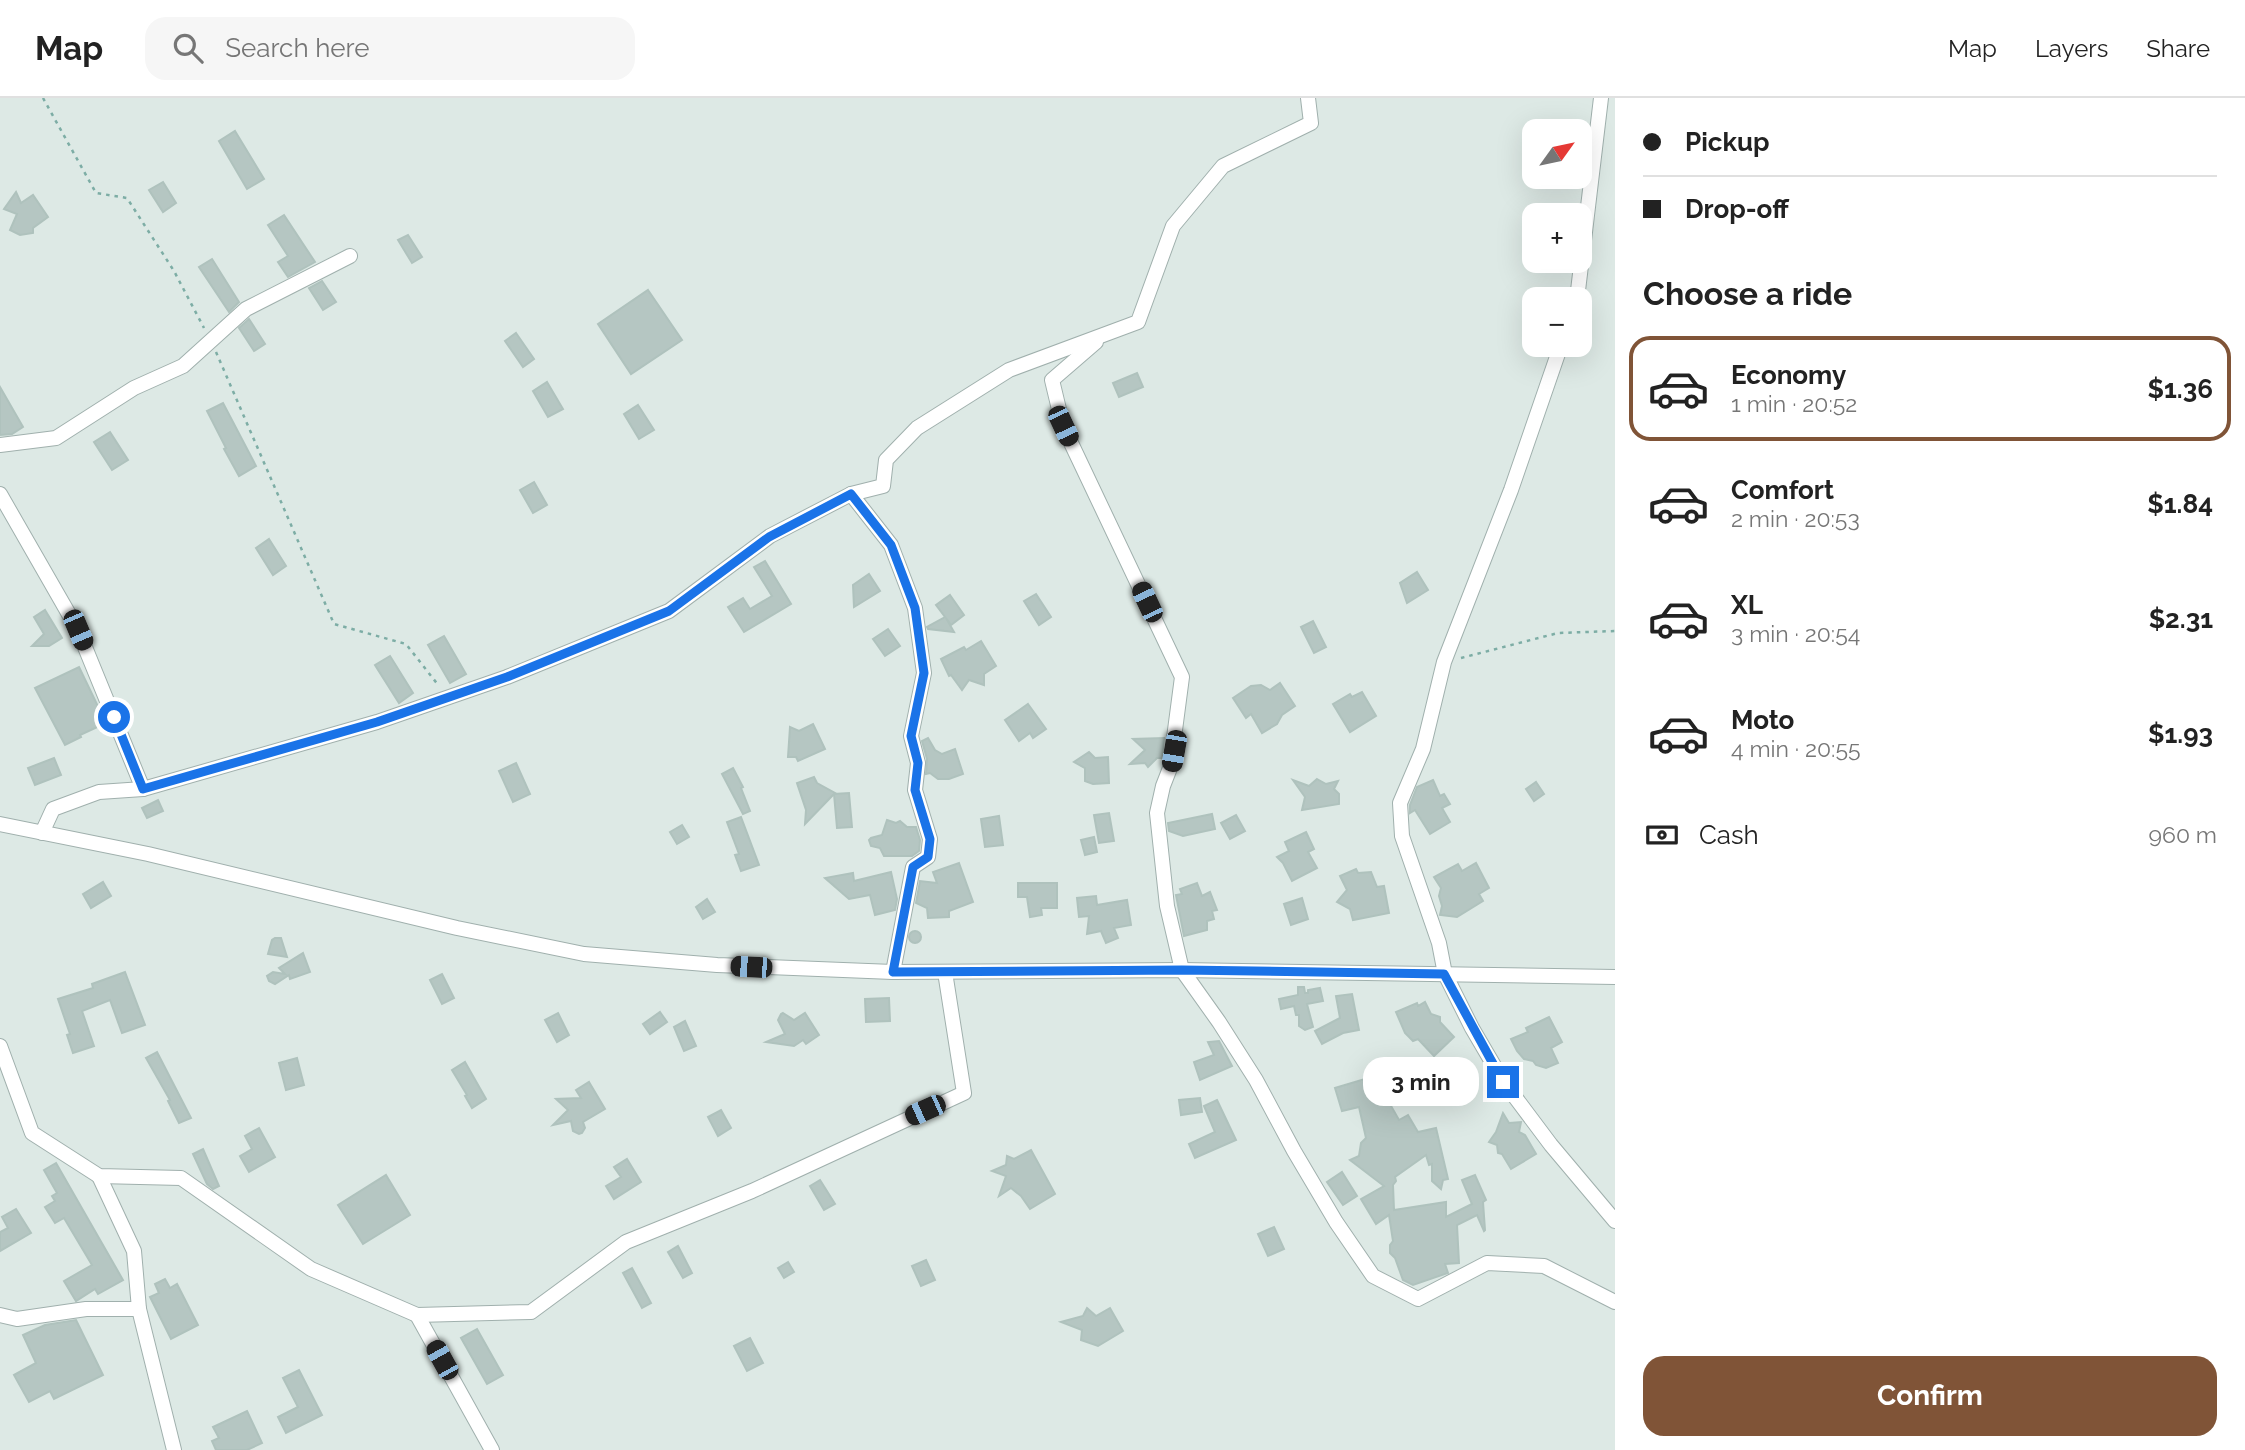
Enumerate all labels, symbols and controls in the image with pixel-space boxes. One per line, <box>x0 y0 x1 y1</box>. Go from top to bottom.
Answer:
search box <box>145 17 635 80</box>
text: Map <box>35 29 103 68</box>
icon: search <box>169 29 207 67</box>
text: Search here <box>225 33 370 63</box>
text: Map <box>1948 34 1997 63</box>
text: Layers <box>2035 34 2108 63</box>
text: Share <box>2146 34 2210 63</box>
north arrow <box>1522 119 1592 189</box>
map controls <box>1522 119 1592 357</box>
text: Pickup <box>1685 127 1770 157</box>
text: Drop-off <box>1685 194 1789 224</box>
button: + <box>1522 203 1592 273</box>
text: Choose a ride <box>1643 275 1852 312</box>
button: − <box>1522 287 1592 357</box>
icon: car <box>1647 357 1710 420</box>
text: Economy <box>1731 360 1846 390</box>
text: $1.36 <box>2148 374 2213 404</box>
text: 1 min · 20:52 <box>1731 390 1857 417</box>
car <box>1045 403 1082 449</box>
icon: car <box>1647 472 1710 535</box>
text: Comfort <box>1731 475 1834 505</box>
text: $1.84 <box>2147 489 2213 519</box>
text: 2 min · 20:53 <box>1731 505 1860 532</box>
car <box>1129 579 1166 625</box>
icon: car <box>1647 587 1710 650</box>
text: XL <box>1731 590 1763 620</box>
text: $2.31 <box>2149 604 2213 634</box>
car <box>61 607 96 653</box>
text: 3 min · 20:54 <box>1731 620 1860 647</box>
route start <box>98 701 130 733</box>
icon: car <box>1647 702 1710 765</box>
text: Moto <box>1731 705 1794 735</box>
text: $1.93 <box>2148 719 2213 749</box>
car <box>1161 728 1188 774</box>
text: 4 min · 20:55 <box>1731 735 1861 762</box>
icon: cash <box>1643 816 1681 854</box>
text: Cash <box>1699 820 1759 850</box>
text: 960 m <box>2149 821 2217 848</box>
car <box>730 955 773 979</box>
callout: 3 min <box>1363 1058 1478 1107</box>
route end <box>1487 1066 1519 1098</box>
text: 3 min <box>1391 1068 1451 1095</box>
car <box>902 1092 949 1128</box>
car <box>423 1337 462 1383</box>
button: Confirm <box>1643 1356 2217 1436</box>

